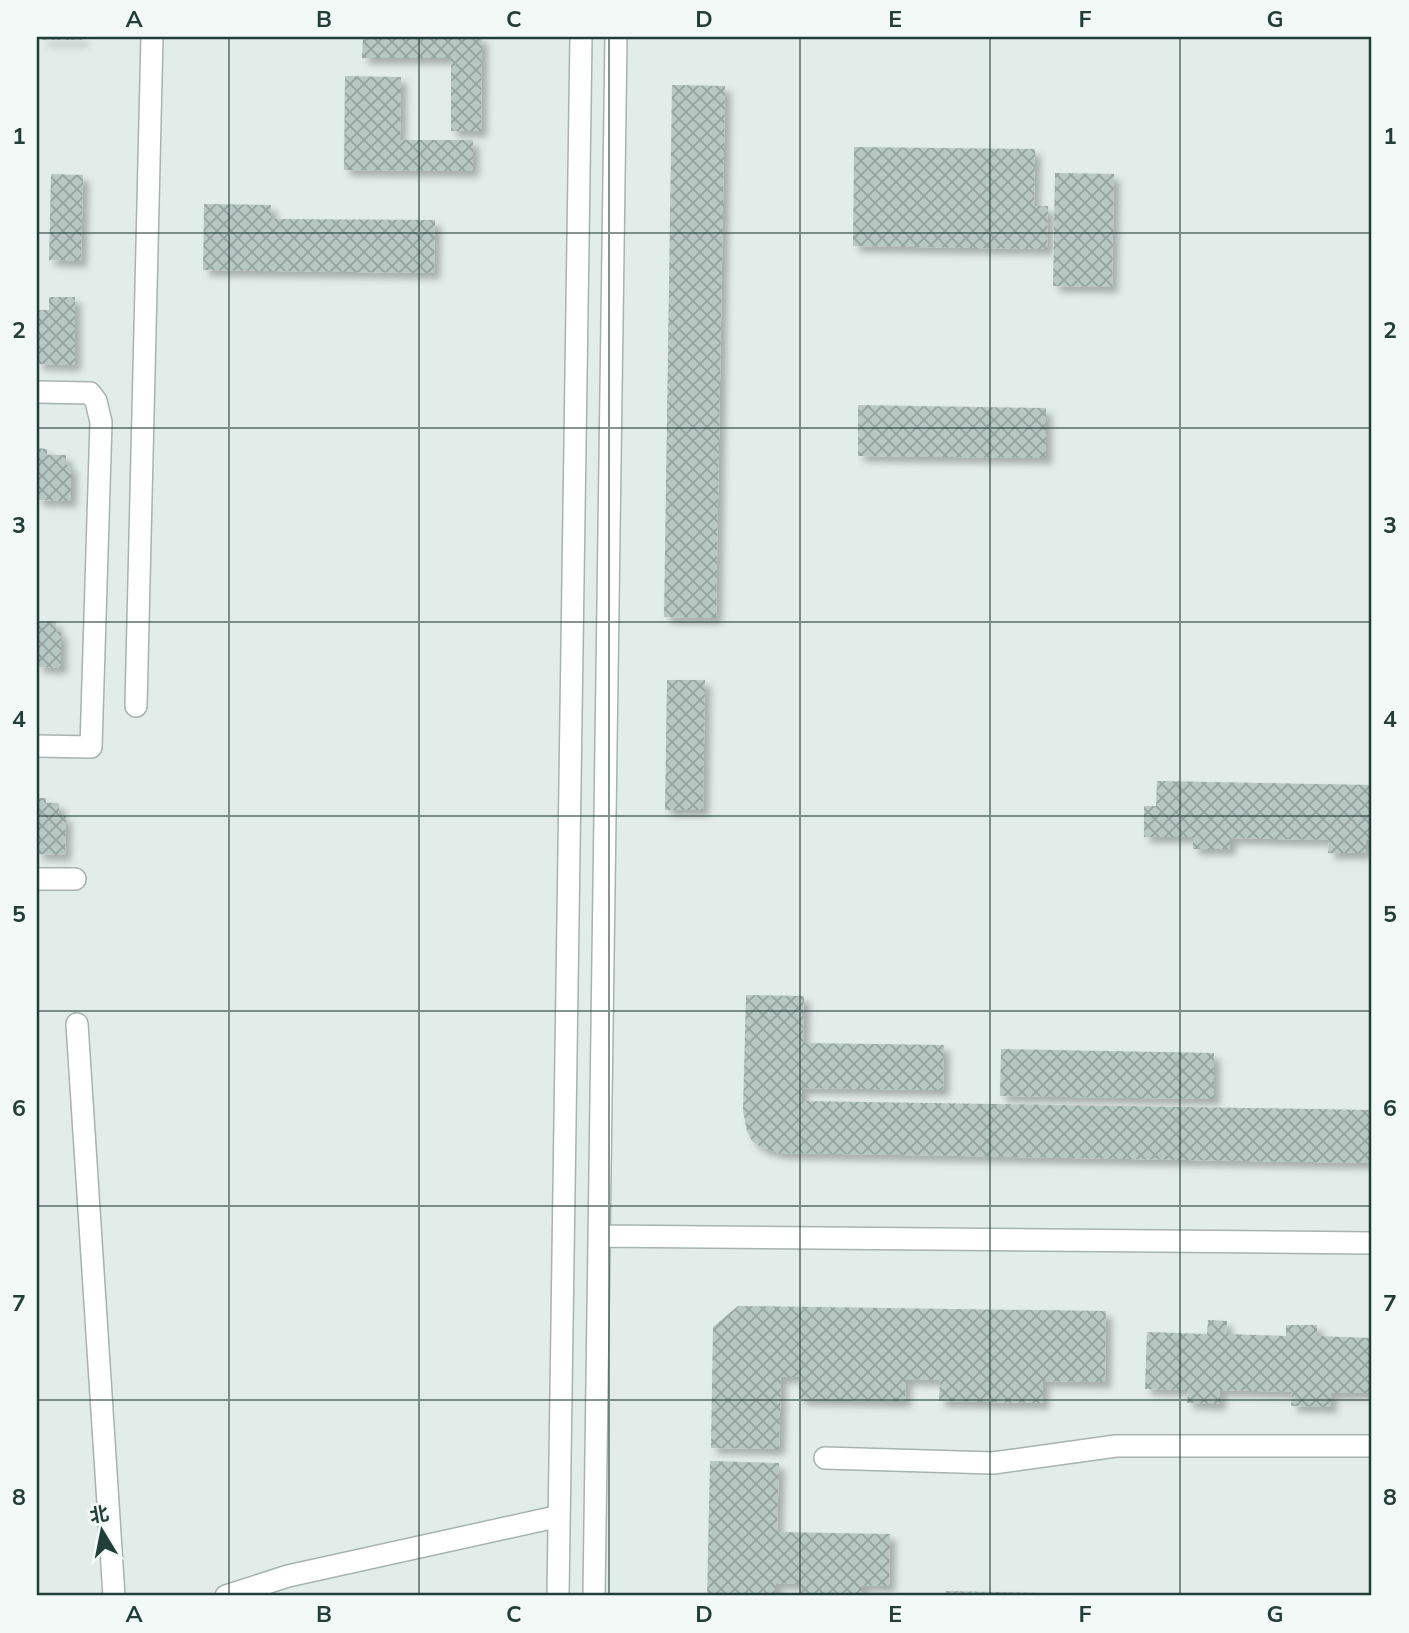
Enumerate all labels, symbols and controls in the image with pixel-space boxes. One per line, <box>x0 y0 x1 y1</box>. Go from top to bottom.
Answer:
text: A <box>125 4 143 33</box>
text: B <box>316 4 332 33</box>
text: C <box>506 4 522 33</box>
text: D <box>695 4 713 33</box>
text: E <box>888 4 902 33</box>
text: F <box>1078 4 1092 33</box>
text: G <box>1266 4 1284 33</box>
text: 1 <box>12 121 26 150</box>
text: 1 <box>1383 121 1397 150</box>
text: 2 <box>12 315 26 344</box>
text: 2 <box>1383 315 1397 344</box>
text: 3 <box>12 510 26 539</box>
text: 3 <box>1383 510 1397 539</box>
text: 4 <box>12 704 26 733</box>
text: 4 <box>1383 704 1397 733</box>
text: 5 <box>12 899 26 928</box>
text: 5 <box>1383 899 1397 928</box>
text: 6 <box>12 1093 26 1122</box>
text: 6 <box>1383 1093 1397 1122</box>
text: 7 <box>12 1288 26 1317</box>
text: 7 <box>1383 1288 1397 1317</box>
text: 8 <box>12 1482 26 1511</box>
text: 8 <box>1383 1482 1397 1511</box>
north arrow <box>66 1496 136 1566</box>
text: 北 <box>88 1501 110 1528</box>
text: A <box>125 1599 143 1628</box>
text: B <box>316 1599 332 1628</box>
text: C <box>506 1599 522 1628</box>
text: D <box>695 1599 713 1628</box>
text: E <box>888 1599 902 1628</box>
text: F <box>1078 1599 1092 1628</box>
text: G <box>1266 1599 1284 1628</box>

